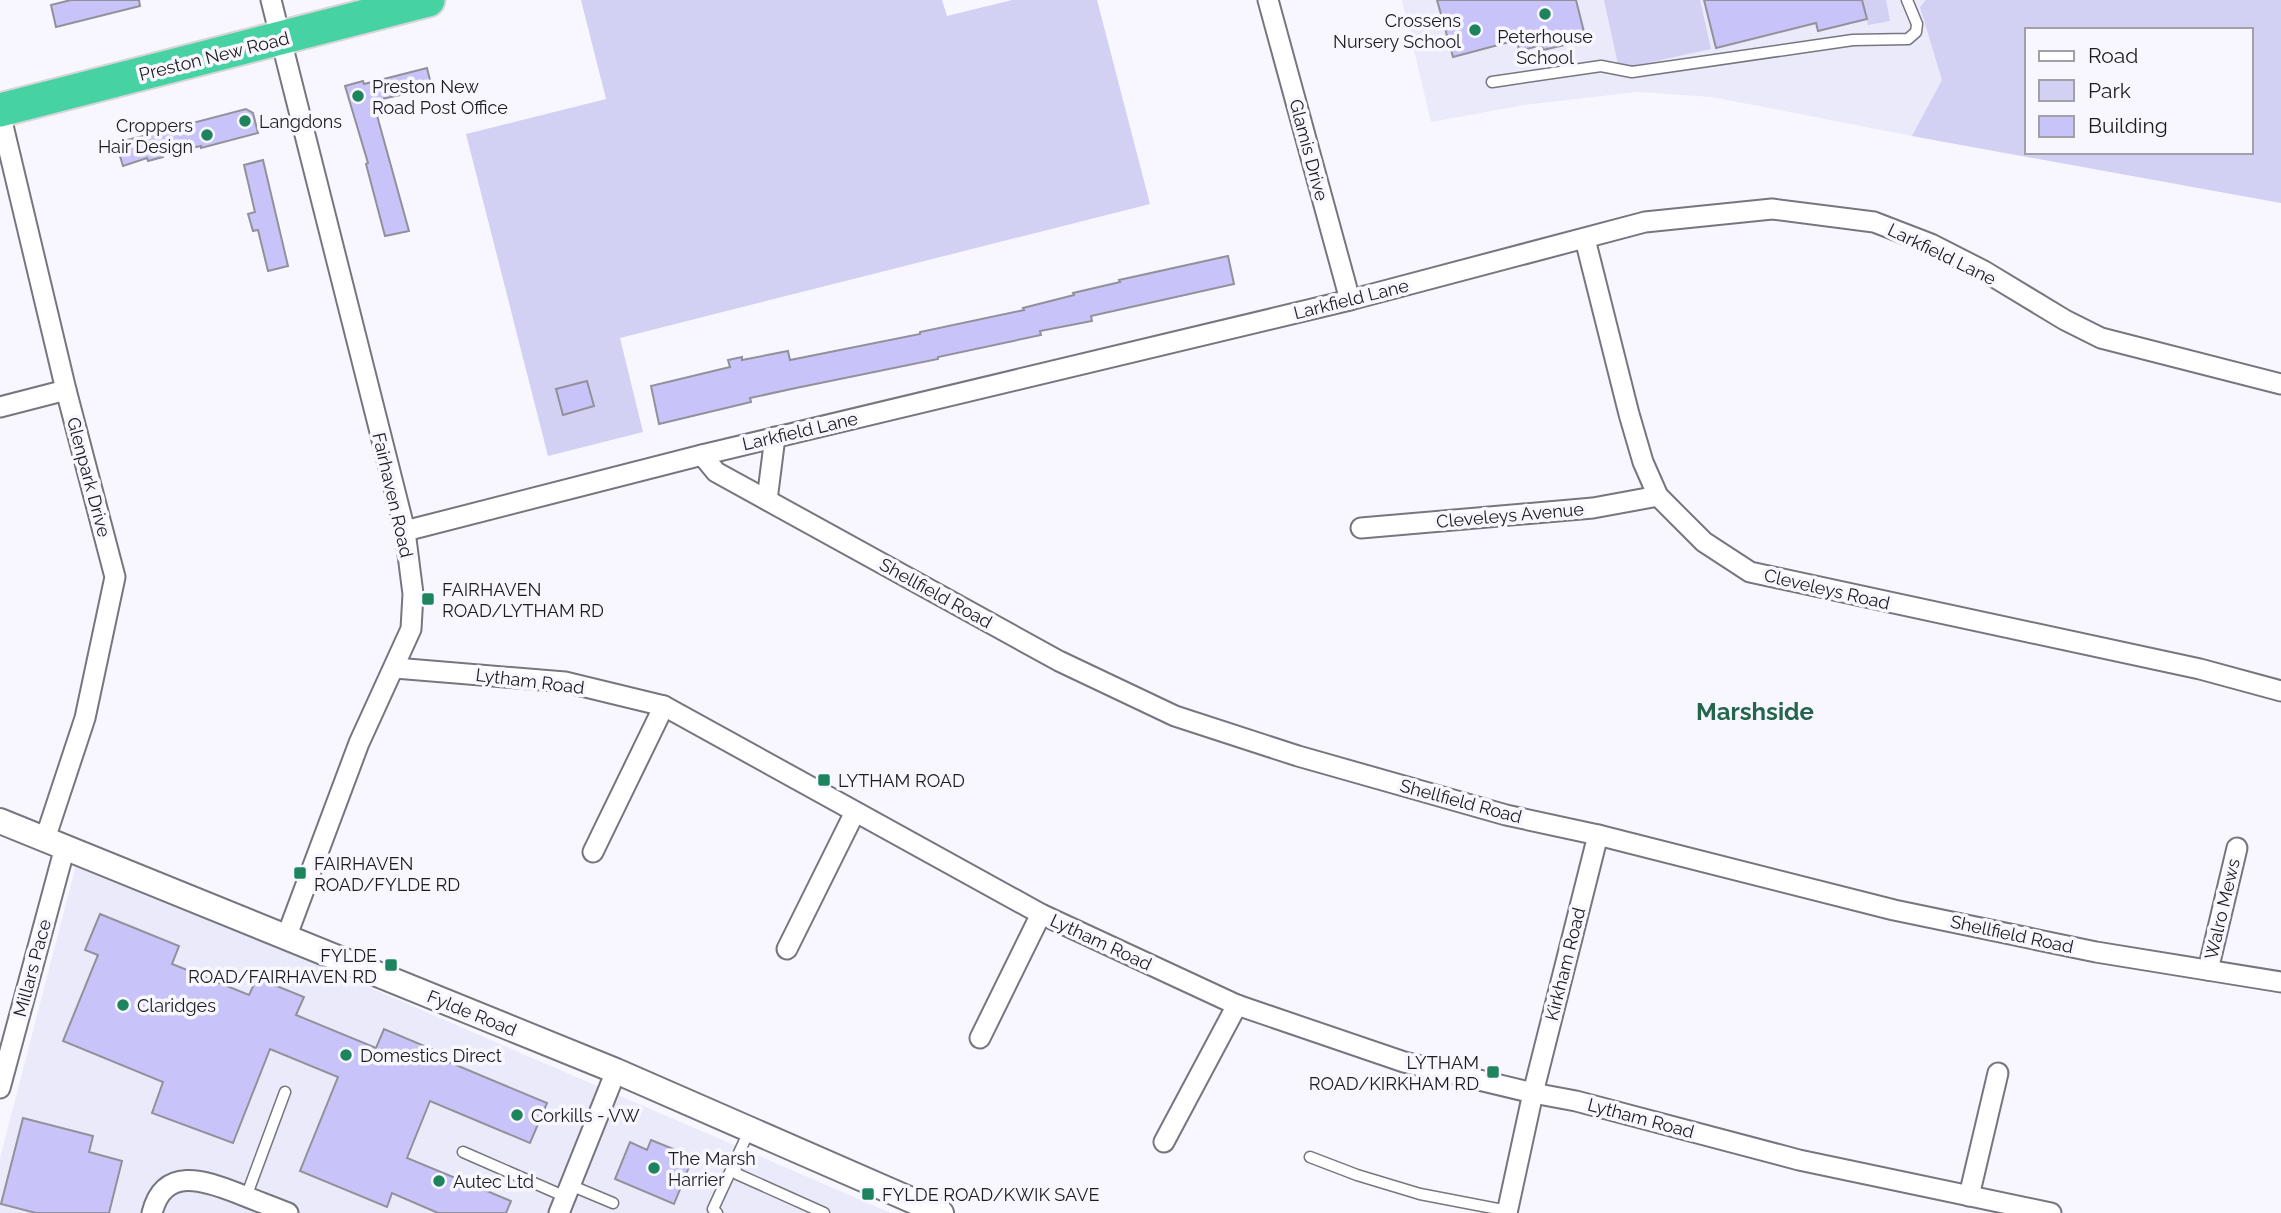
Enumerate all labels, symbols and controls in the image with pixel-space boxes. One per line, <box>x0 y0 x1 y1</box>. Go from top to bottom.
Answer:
marker: Peterhouse School <box>1537 6 1553 22</box>
place label: Crossens Nursery School <box>1333 10 1461 52</box>
marker: Crossens Nursery School <box>1467 22 1483 38</box>
place label: Peterhouse School <box>1497 26 1593 68</box>
street label: Preston New Road <box>137 27 291 85</box>
legend <box>2025 28 2253 154</box>
text: Road <box>2088 43 2138 68</box>
place label: Preston New Road Post Office <box>372 76 508 118</box>
text: Park <box>2088 78 2131 103</box>
marker: Preston New Road Post Office <box>350 88 366 104</box>
street label: Glamis Drive <box>1285 97 1333 204</box>
place label: Langdons <box>259 111 342 132</box>
marker: Langdons <box>237 113 253 129</box>
text: Building <box>2088 113 2168 138</box>
place label: Croppers Hair Design <box>98 115 193 157</box>
marker: Croppers Hair Design <box>199 127 215 143</box>
street label: Larkfield Lane <box>1884 219 2000 289</box>
street label: Larkfield Lane <box>1291 274 1411 323</box>
street label: Larkfield Lane <box>740 407 860 454</box>
street label: Glenpark Drive <box>63 415 115 540</box>
street label: Fairhaven Road <box>368 430 418 560</box>
street label: Cleveleys Avenue <box>1435 498 1585 532</box>
street label: Shellfield Road <box>876 553 996 633</box>
street label: Cleveleys Road <box>1762 564 1892 614</box>
place label: FAIRHAVEN ROAD/LYTHAM RD <box>442 579 604 621</box>
marker: FAIRHAVEN ROAD/LYTHAM RD <box>420 591 436 607</box>
street label: Lytham Road <box>474 664 586 698</box>
district label: Marshside <box>1696 697 1814 726</box>
place label: LYTHAM ROAD <box>838 770 965 791</box>
marker: LYTHAM ROAD <box>816 772 832 788</box>
street label: Shellfield Road <box>1398 775 1524 827</box>
place label: FAIRHAVEN ROAD/FYLDE RD <box>314 853 460 895</box>
street label: Walro Mews <box>2200 856 2244 962</box>
marker: FAIRHAVEN ROAD/FYLDE RD <box>292 865 308 881</box>
street label: Kirkham Road <box>1541 905 1589 1023</box>
street label: Lytham Road <box>1047 909 1155 975</box>
street label: Shellfield Road <box>1949 911 2075 957</box>
street label: Millars Pace <box>9 916 55 1019</box>
place label: FYLDE ROAD/FAIRHAVEN RD <box>188 945 377 987</box>
marker: FYLDE ROAD/FAIRHAVEN RD <box>383 957 399 973</box>
street label: Fylde Road <box>424 986 520 1040</box>
place label: Claridges <box>137 995 216 1016</box>
marker: Claridges <box>115 997 131 1013</box>
place label: Domestics Direct <box>360 1045 502 1066</box>
marker: Domestics Direct <box>338 1047 354 1063</box>
place label: LYTHAM ROAD/KIRKHAM RD <box>1309 1052 1479 1094</box>
marker: LYTHAM ROAD/KIRKHAM RD <box>1485 1064 1501 1080</box>
street label: Lytham Road <box>1585 1094 1697 1142</box>
place label: Corkills - VW <box>531 1105 640 1126</box>
marker: Corkills - VW <box>509 1107 525 1123</box>
place label: The Marsh Harrier <box>668 1148 756 1190</box>
marker: The Marsh Harrier <box>646 1160 662 1176</box>
place label: Autec Ltd <box>453 1171 534 1192</box>
marker: Autec Ltd <box>431 1173 447 1189</box>
place label: FYLDE ROAD/KWIK SAVE <box>882 1184 1099 1205</box>
marker: FYLDE ROAD/KWIK SAVE <box>860 1186 876 1202</box>

